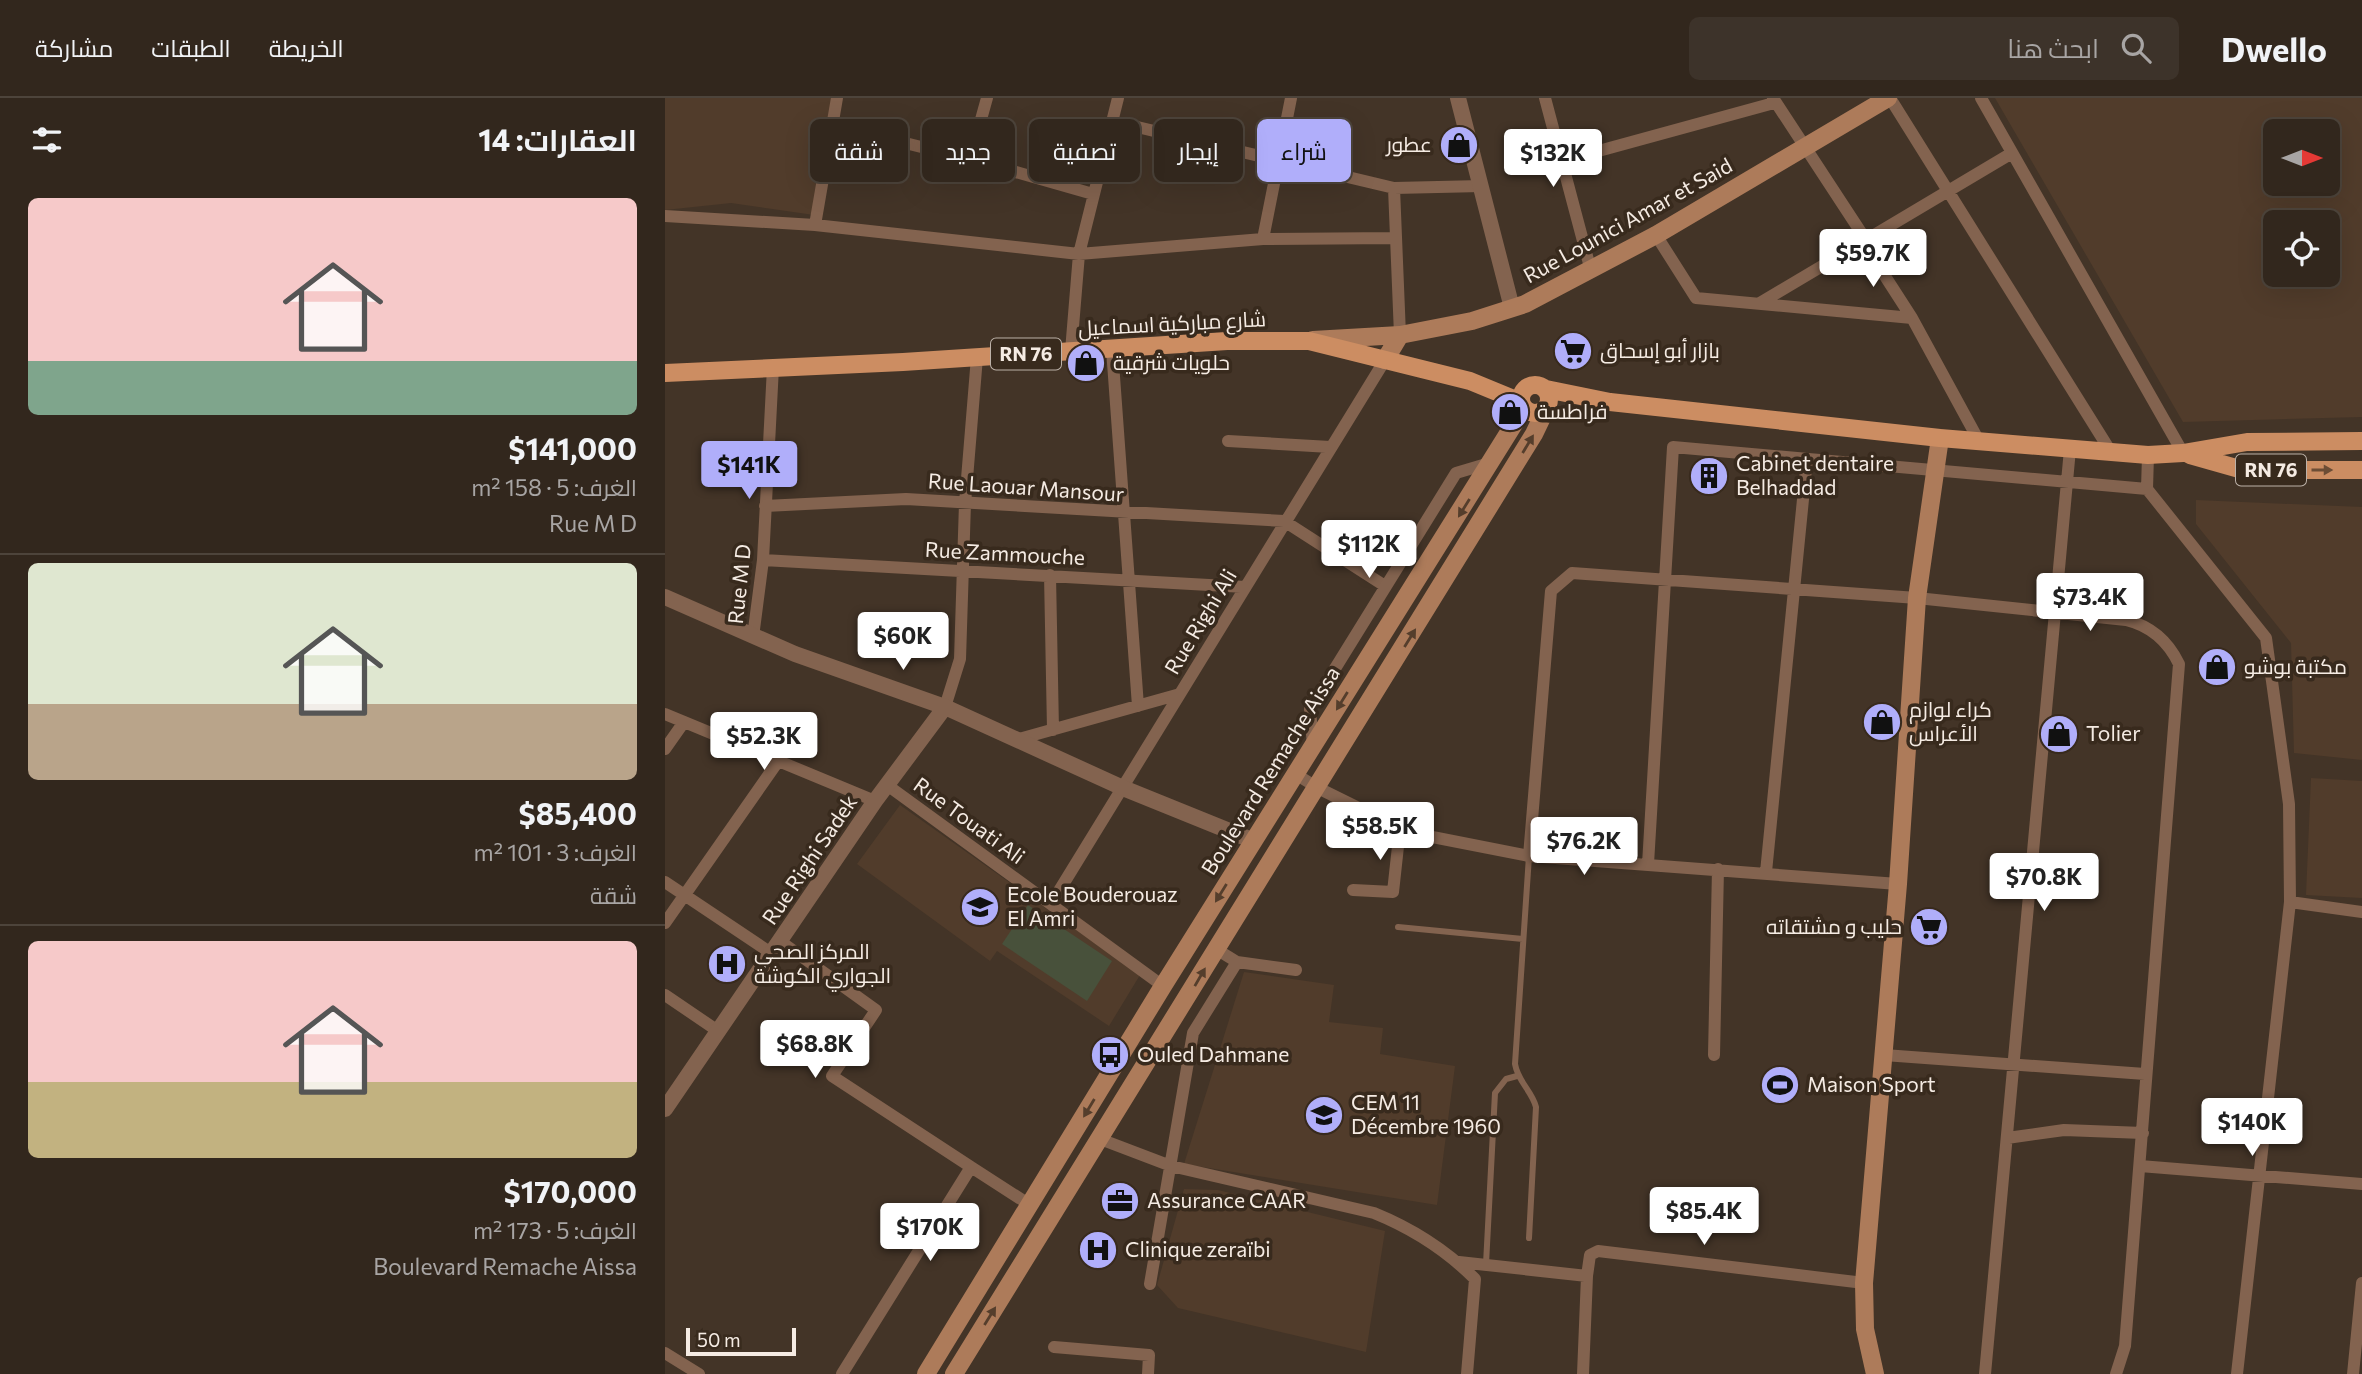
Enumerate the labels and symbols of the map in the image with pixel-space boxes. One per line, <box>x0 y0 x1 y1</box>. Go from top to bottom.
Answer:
north arrow <box>2263 119 2340 196</box>
shop icon: عطور <box>1438 124 1480 166</box>
pin: $132K <box>1504 130 1602 189</box>
place label: عطور <box>1385 131 1432 157</box>
street label: Rue Lounici Amar et Said <box>1518 152 1736 288</box>
pin: $59.7K <box>1816 230 1930 289</box>
street label: شارع مباركية اسماعيل <box>1077 305 1267 343</box>
supermarket icon: بازار أبو إسحاق <box>1552 330 1594 372</box>
place label: بازار أبو إسحاق <box>1600 337 1720 364</box>
road number: RN 76 <box>991 338 1061 370</box>
shop icon: حلويات شرقية <box>1065 342 1107 384</box>
place label: حلويات شرقية <box>1113 349 1230 375</box>
shop icon: فراطسة <box>1489 391 1531 433</box>
place label: فراطسة <box>1537 398 1608 424</box>
one-way arrow <box>1522 434 1535 453</box>
pin: $141K <box>700 442 798 501</box>
place label: Cabinet dentaire Belhaddad <box>1736 450 1894 499</box>
road number: RN 76 <box>2236 454 2306 486</box>
building icon: Cabinet dentaire Belhaddad <box>1688 455 1730 497</box>
one-way arrow <box>2312 464 2334 476</box>
street label: Rue Laouar Mansour <box>927 467 1125 506</box>
one-way arrow <box>1457 499 1470 518</box>
pin: $112K <box>1320 520 1418 580</box>
street label: Rue Zammouche <box>924 536 1086 569</box>
street label: Rue M D <box>722 543 755 625</box>
street label: Rue Righi Ali <box>1159 564 1241 678</box>
pin: $73.4K <box>2033 574 2147 633</box>
pin: $60K <box>862 612 944 672</box>
one-way arrow <box>1404 628 1417 648</box>
shop icon: مكتبة بوشو <box>2196 646 2238 688</box>
place label: مكتبة بوشو <box>2244 653 2347 679</box>
street label: Boulevard Remache Aissa <box>1195 661 1344 879</box>
one-way arrow <box>1336 691 1349 710</box>
place label: كراء لوازم الأعراس <box>1909 696 1992 747</box>
shop icon: كراء لوازم الأعراس <box>1861 701 1903 743</box>
pin: $52.3K <box>707 712 821 772</box>
shop icon: Tolier <box>2038 713 2080 755</box>
place label: Tolier <box>2086 720 2141 745</box>
street label: Rue Touati Ali <box>909 771 1030 868</box>
street label: Rue Righi Sadek <box>756 790 861 929</box>
pin: $58.5K <box>1323 802 1437 862</box>
pin: $76.2K <box>1527 818 1641 877</box>
pin: $70.8K <box>1987 854 2101 913</box>
place label: Ecole Bouderouaz El Amri <box>1007 881 1178 930</box>
one-way arrow <box>1215 884 1228 903</box>
school or university icon: Ecole Bouderouaz El Amri <box>959 886 1001 928</box>
supermarket icon: حليب و مشتقاته <box>1908 906 1950 948</box>
place label: حليب و مشتقاته <box>1766 913 1902 939</box>
place label: المركز الصحي الجواري الكوشة <box>754 938 891 992</box>
hospital icon: المركز الصحي الجواري الكوشة <box>706 943 748 985</box>
one-way arrow <box>1194 967 1206 986</box>
pin: $68.8K <box>758 1020 872 1080</box>
bus stop icon: Ouled Dahmane <box>1089 1034 1131 1076</box>
place label: Ouled Dahmane <box>1137 1041 1289 1066</box>
sports icon: Maison Sport <box>1759 1064 1801 1106</box>
place label: Maison Sport <box>1807 1071 1936 1096</box>
place label: CEM 11 Décembre 1960 <box>1351 1089 1501 1138</box>
school or university icon: CEM 11 Décembre 1960 <box>1303 1094 1345 1136</box>
one-way arrow <box>1083 1098 1096 1117</box>
pin: $140K <box>2203 1098 2301 1158</box>
office icon: Assurance CAAR <box>1099 1180 1141 1222</box>
place label: Assurance CAAR <box>1147 1187 1306 1212</box>
pin: $85.4K <box>1647 1188 1761 1247</box>
pin: $170K <box>881 1204 979 1263</box>
hospital icon: Clinique zeraïbi <box>1077 1229 1119 1271</box>
place label: Clinique zeraïbi <box>1125 1236 1271 1261</box>
one-way arrow <box>983 1306 996 1326</box>
scale bar <box>686 1325 796 1357</box>

